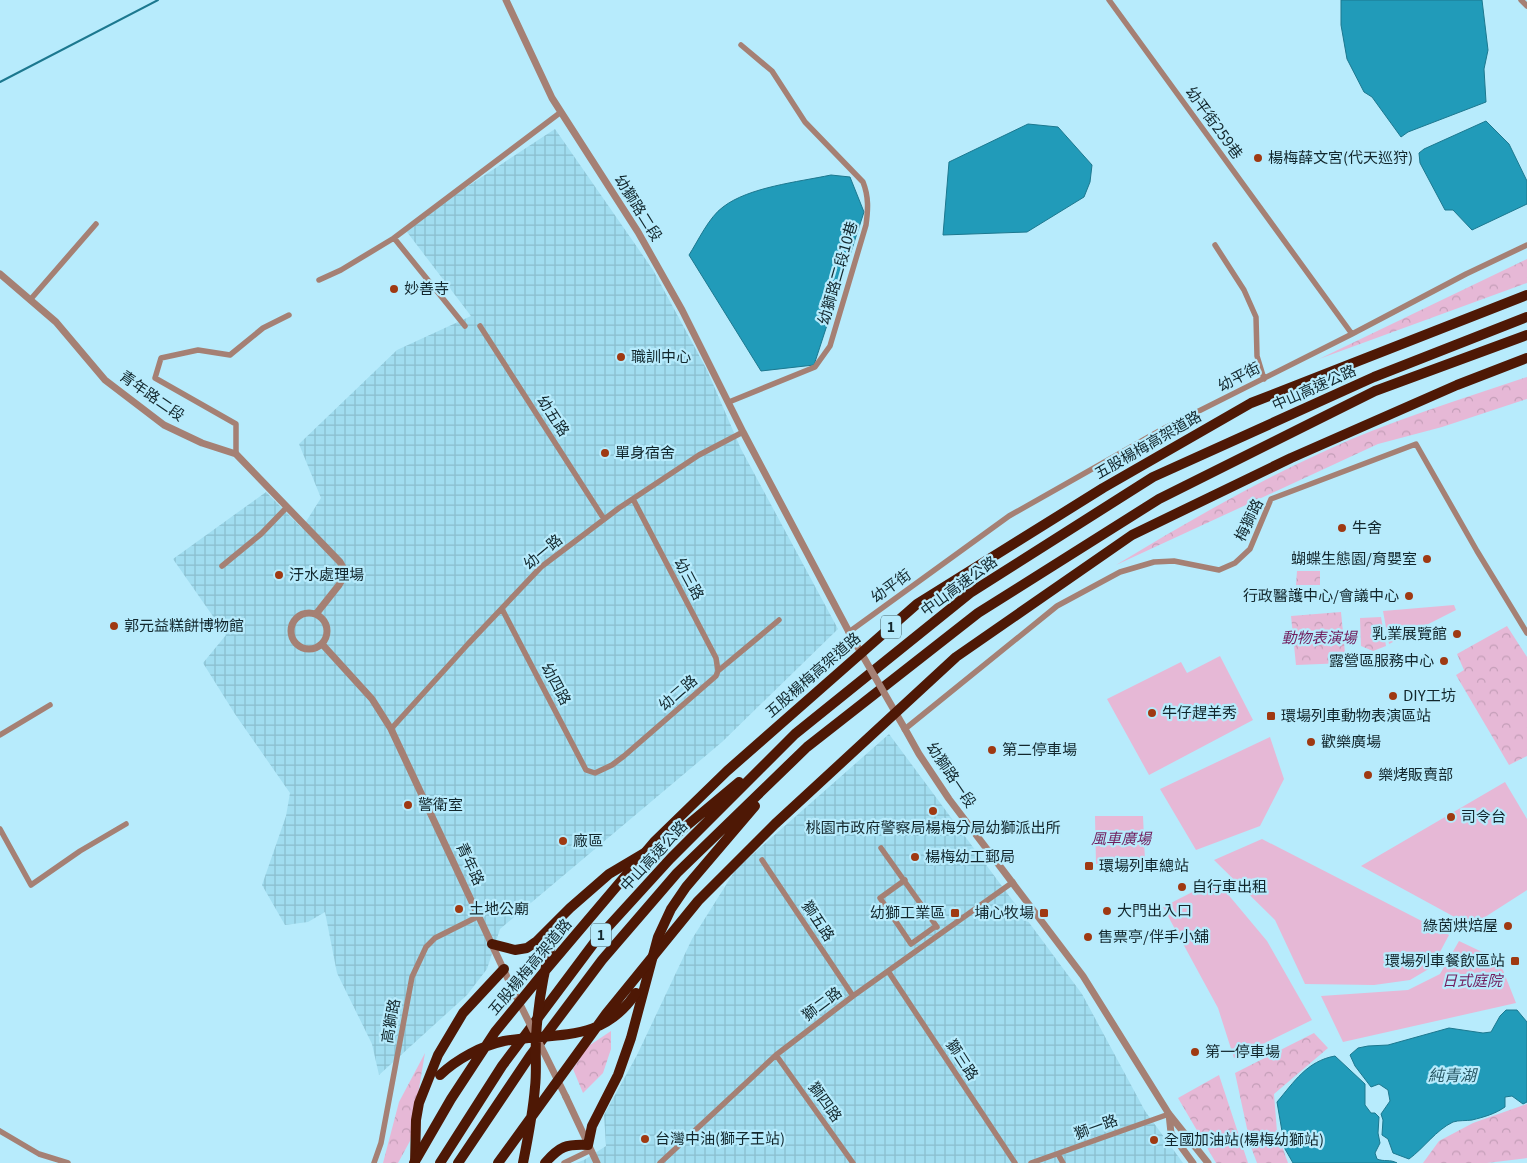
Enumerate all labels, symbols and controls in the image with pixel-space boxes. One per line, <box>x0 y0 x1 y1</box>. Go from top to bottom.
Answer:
street label: 幼平街259巷 <box>1182 82 1249 163</box>
place label: 楊梅薛文宮(代天巡狩) <box>1268 146 1413 167</box>
marker: 楊梅薛文宮(代天巡狩) <box>1252 152 1264 164</box>
street label: 幼獅路二段 <box>610 170 668 245</box>
street label: 幼獅路二段10巷 <box>812 218 861 327</box>
place label: 妙善寺 <box>404 277 449 298</box>
marker: 妙善寺 <box>388 283 400 295</box>
place label: 職訓中心 <box>631 345 691 366</box>
marker: 職訓中心 <box>615 351 627 363</box>
street label: 幼平街 <box>1213 356 1263 395</box>
street label: 中山高速公路 <box>1268 359 1359 415</box>
street label: 青年路二段 <box>116 365 190 425</box>
street label: 幼五路 <box>533 391 575 440</box>
street label: 五股楊梅高架道路 <box>1090 405 1204 483</box>
place label: 單身宿舍 <box>615 441 675 462</box>
marker: 單身宿舍 <box>599 447 611 459</box>
street label: 梅獅路 <box>1228 495 1267 544</box>
place label: 牛舍 <box>1352 516 1382 537</box>
marker: 牛舍 <box>1336 522 1348 534</box>
street label: 幼一路 <box>518 528 566 573</box>
place label: 蝴蝶生態園/育嬰室 <box>1291 547 1417 568</box>
street label: 中山高速公路 <box>916 550 1001 620</box>
street label: 幼三路 <box>670 553 710 603</box>
marker: 蝴蝶生態園/育嬰室 <box>1421 553 1433 565</box>
place label: 汙水處理場 <box>289 563 364 584</box>
street label: 幼平街 <box>866 563 914 607</box>
marker: 汙水處理場 <box>273 569 285 581</box>
place label: 行政醫護中心/會議中心 <box>1243 584 1399 605</box>
marker: 行政醫護中心/會議中心 <box>1403 590 1415 602</box>
place label: 郭元益糕餅博物館 <box>124 614 244 635</box>
road number: 1 <box>881 616 901 638</box>
marker: 郭元益糕餅博物館 <box>108 620 120 632</box>
place label: 乳業展覽館 <box>1372 622 1447 643</box>
park label: 動物表演場 <box>1281 626 1358 647</box>
street label: 五股楊梅高架道路 <box>760 627 864 721</box>
marker: 乳業展覽館 <box>1451 628 1463 640</box>
place label: 露營區服務中心 <box>1329 649 1434 670</box>
marker: 露營區服務中心 <box>1438 655 1450 667</box>
street label: 幼四路 <box>537 658 577 708</box>
street label: 幼二路 <box>653 669 701 715</box>
place label: DIY工坊 <box>1403 684 1456 705</box>
marker: DIY工坊 <box>1387 690 1399 702</box>
place label: 牛仔趕羊秀 <box>1162 701 1237 722</box>
place label: 環場列車動物表演區站 <box>1281 704 1431 725</box>
marker: 牛仔趕羊秀 <box>1146 707 1158 719</box>
marker: 環場列車動物表演區站 <box>1265 710 1277 722</box>
place label: 歡樂廣場 <box>1321 730 1381 751</box>
marker: 歡樂廣場 <box>1305 736 1317 748</box>
street label: 幼獅路一段 <box>923 737 982 811</box>
place label: 第二停車場 <box>1002 738 1077 759</box>
marker: 第二停車場 <box>986 744 998 756</box>
place label: 樂烤販賣部 <box>1378 763 1453 784</box>
marker: 樂烤販賣部 <box>1362 769 1374 781</box>
place label: 警衛室 <box>418 793 463 814</box>
marker: 警衛室 <box>402 799 414 811</box>
marker: 桃園市政府警察局楊梅分局幼獅派出所 <box>927 805 939 817</box>
place label: 司令台 <box>1461 805 1506 826</box>
marker: 司令台 <box>1445 811 1457 823</box>
street label: 中山高速公路 <box>615 815 691 895</box>
place label: 桃園市政府警察局楊梅分局幼獅派出所 <box>805 816 1061 837</box>
park label: 風車廣場 <box>1091 827 1153 848</box>
place label: 廠區 <box>573 829 603 850</box>
marker: 廠區 <box>557 835 569 847</box>
street label: 青年路 <box>452 839 490 888</box>
place label: 楊梅幼工郵局 <box>925 845 1015 866</box>
marker: 楊梅幼工郵局 <box>909 851 921 863</box>
place label: 環場列車總站 <box>1099 854 1189 875</box>
marker: 環場列車總站 <box>1083 860 1095 872</box>
place label: 自行車出租 <box>1192 875 1267 896</box>
marker: 自行車出租 <box>1176 881 1188 893</box>
street label: 獅五路 <box>798 896 841 945</box>
place label: 土地公廟 <box>469 897 529 918</box>
place label: 大門出入口 <box>1117 899 1192 920</box>
place label: 幼獅工業區 <box>870 901 945 922</box>
place label: 埔心牧場 <box>974 901 1034 922</box>
marker: 土地公廟 <box>453 903 465 915</box>
marker: 大門出入口 <box>1101 905 1113 917</box>
marker: 幼獅工業區 <box>949 907 961 919</box>
marker: 埔心牧場 <box>1038 907 1050 919</box>
street label: 五股楊梅高架道路 <box>482 913 575 1019</box>
place label: 綠茵烘焙屋 <box>1423 914 1498 935</box>
marker: 綠茵烘焙屋 <box>1502 920 1514 932</box>
road number: 1 <box>591 924 611 946</box>
place label: 售票亭/伴手小舖 <box>1098 925 1209 946</box>
marker: 售票亭/伴手小舖 <box>1082 931 1094 943</box>
place label: 環場列車餐飲區站 <box>1385 949 1505 970</box>
marker: 環場列車餐飲區站 <box>1509 955 1521 967</box>
park label: 日式庭院 <box>1442 969 1504 990</box>
street label: 獅二路 <box>797 981 845 1025</box>
street label: 高獅路 <box>375 997 404 1045</box>
street label: 獅三路 <box>942 1035 984 1084</box>
place label: 第一停車場 <box>1205 1040 1280 1061</box>
marker: 第一停車場 <box>1189 1046 1201 1058</box>
water label: 純青湖 <box>1428 1062 1479 1086</box>
street label: 獅四路 <box>804 1077 848 1125</box>
street label: 獅一路 <box>1071 1108 1120 1143</box>
place label: 台灣中油(獅子王站) <box>655 1127 785 1148</box>
place label: 全國加油站(楊梅幼獅站) <box>1164 1128 1324 1149</box>
marker: 台灣中油(獅子王站) <box>639 1133 651 1145</box>
marker: 全國加油站(楊梅幼獅站) <box>1148 1134 1160 1146</box>

